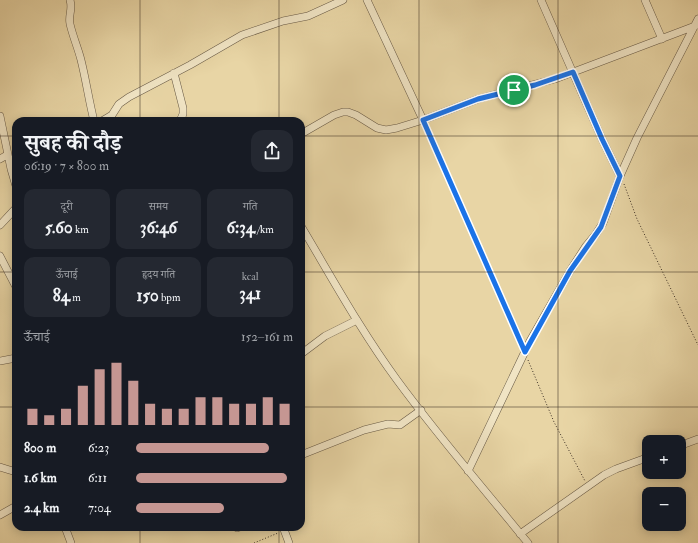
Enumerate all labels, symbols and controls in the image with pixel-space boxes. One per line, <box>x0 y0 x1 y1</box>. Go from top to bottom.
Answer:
pin <box>497 73 531 107</box>
icon: arrive <box>503 79 525 101</box>
text: सुबह की दौड़ <box>24 129 122 157</box>
button: share <box>251 130 293 172</box>
text: 06:19 · 7 × 800 m <box>24 158 109 174</box>
text: दूरी <box>61 200 73 213</box>
text: समय <box>149 200 168 213</box>
text: गति <box>243 200 257 213</box>
text: 5.60 <box>45 217 73 238</box>
text: 36:46 <box>140 217 177 238</box>
text: 6:34 <box>226 217 255 238</box>
text: km <box>73 223 89 236</box>
text: /km <box>255 223 274 236</box>
text: ऊँचाई <box>56 268 78 281</box>
text: हृदय गति <box>142 268 175 281</box>
text: kcal <box>242 270 259 283</box>
text: 341 <box>239 283 261 304</box>
text: 84 <box>53 285 70 306</box>
text: 150 <box>137 285 159 306</box>
text: m <box>70 291 81 304</box>
text: bpm <box>159 291 180 304</box>
text: ऊँचाई <box>24 329 50 345</box>
text: 152–161 m <box>241 329 293 345</box>
map controls <box>642 435 686 531</box>
button: + <box>642 435 686 479</box>
text: 800 m <box>24 440 56 456</box>
text: 6:23 <box>88 440 109 456</box>
text: 1.6 km <box>24 470 57 486</box>
text: 6:11 <box>88 470 107 486</box>
button: − <box>642 487 686 531</box>
text: 2.4 km <box>24 500 59 516</box>
text: 7:04 <box>88 500 111 516</box>

